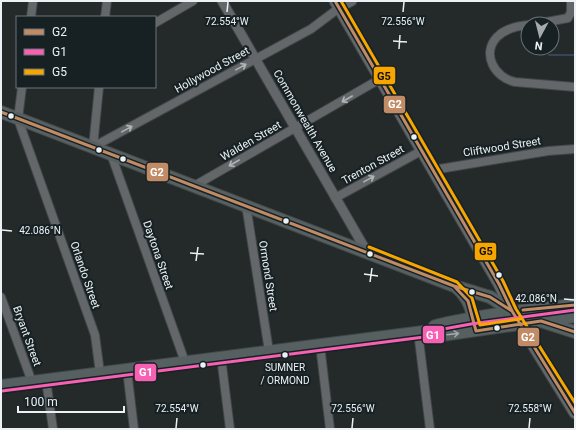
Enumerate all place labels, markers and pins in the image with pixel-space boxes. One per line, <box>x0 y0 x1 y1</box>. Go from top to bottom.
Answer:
unlabelled marker <box>6 111 16 121</box>
unlabelled marker <box>409 132 419 142</box>
unlabelled marker <box>94 145 104 155</box>
unlabelled marker <box>118 154 128 164</box>
unlabelled marker <box>281 216 291 226</box>
unlabelled marker <box>365 249 375 259</box>
unlabelled marker <box>494 270 504 280</box>
unlabelled marker <box>467 287 477 297</box>
unlabelled marker <box>492 323 502 333</box>
marker: SUMNER / ORMOND <box>280 350 290 360</box>
unlabelled marker <box>198 360 208 370</box>
place label: SUMNER / ORMOND <box>261 362 309 386</box>

